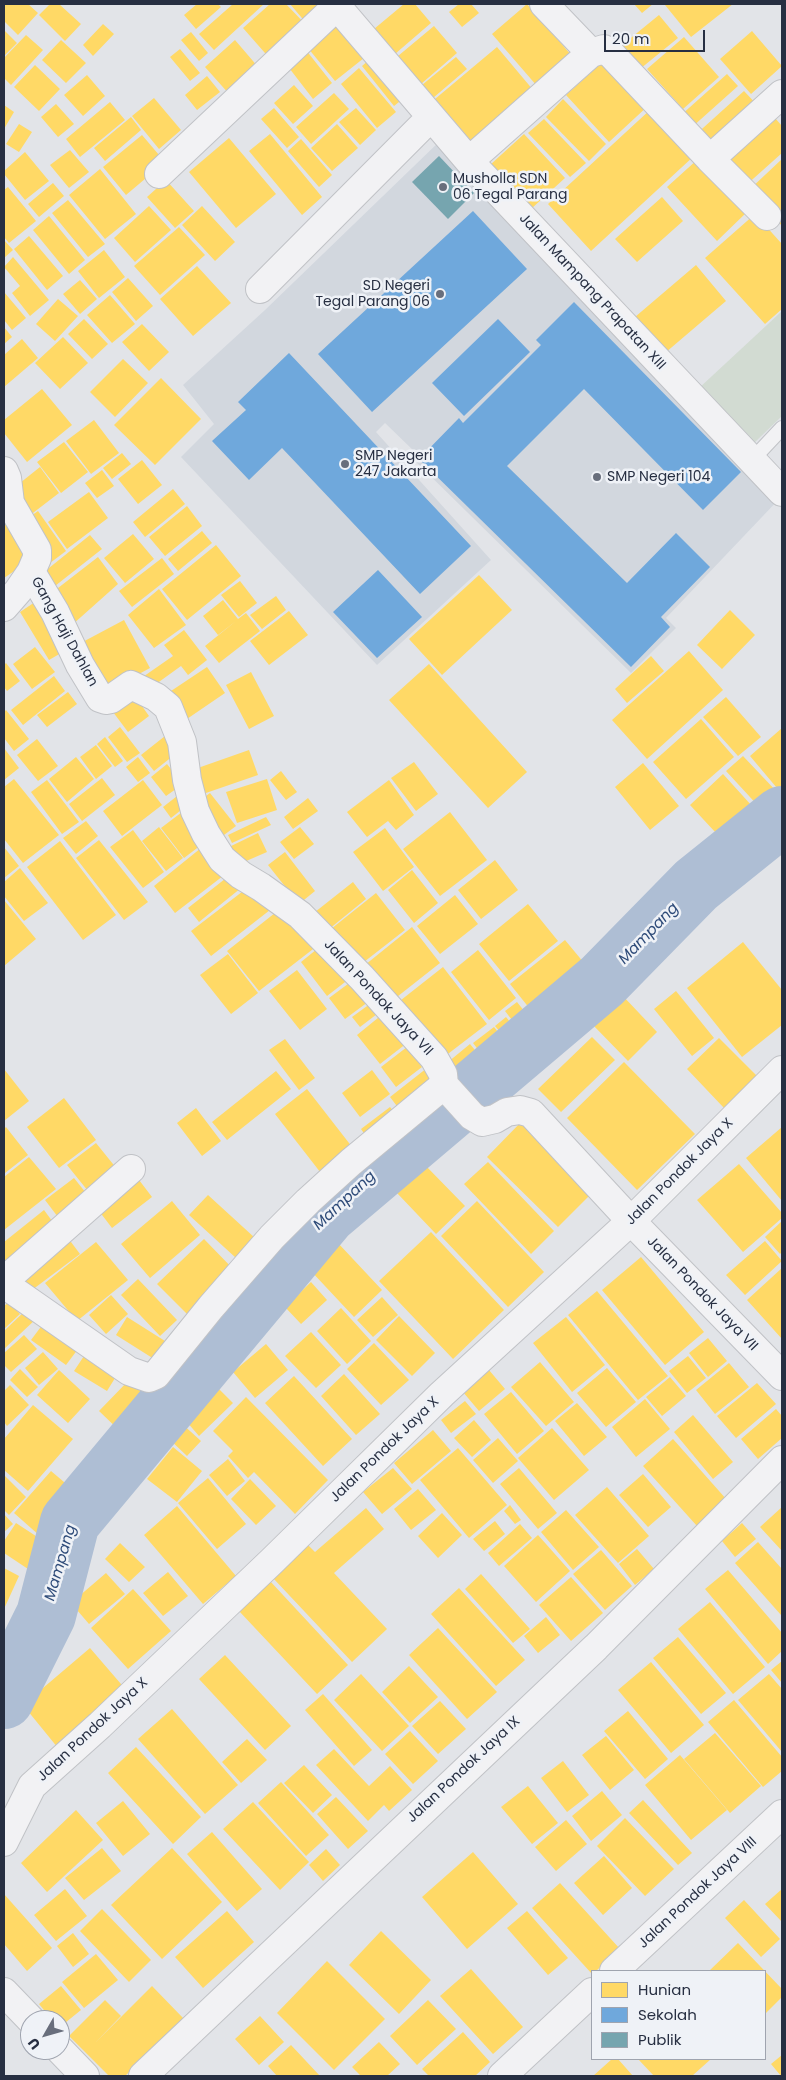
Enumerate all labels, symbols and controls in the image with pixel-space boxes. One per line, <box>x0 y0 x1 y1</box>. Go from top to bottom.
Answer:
scale bar <box>606 20 707 52</box>
text: 20 m <box>612 28 650 49</box>
place label: Musholla SDN 06 Tegal Parang <box>453 171 567 203</box>
marker: Musholla SDN 06 Tegal Parang <box>437 181 449 193</box>
street label: Jalan Mampang Prapatan XIII <box>515 210 669 374</box>
place label: SD Negeri Tegal Parang 06 <box>316 278 430 310</box>
marker: SD Negeri Tegal Parang 06 <box>434 288 446 300</box>
place label: SMP Negeri 247 Jakarta <box>355 448 437 481</box>
marker: SMP Negeri 247 Jakarta <box>339 458 351 470</box>
place label: SMP Negeri 104 <box>607 469 710 485</box>
marker: SMP Negeri 104 <box>591 471 603 483</box>
street label: Gang Haji Dahlan <box>27 574 101 690</box>
water label: Mampang <box>615 900 683 968</box>
street label: Jalan Pondok Jaya VII <box>320 937 436 1059</box>
street label: Jalan Pondok Jaya X <box>623 1115 737 1229</box>
water label: Mampang <box>310 1168 380 1234</box>
street label: Jalan Pondok Jaya VII <box>643 1233 761 1355</box>
street label: Jalan Pondok Jaya X <box>327 1394 443 1506</box>
water label: Mampang <box>42 1523 80 1603</box>
street label: Jalan Pondok Jaya X <box>34 1675 152 1785</box>
street label: Jalan Pondok Jaya IX <box>404 1713 524 1827</box>
street label: Jalan Pondok Jaya VIII <box>635 1834 761 1952</box>
legend <box>591 1970 766 2060</box>
text: Hunian <box>638 1979 691 2000</box>
text: Sekolah <box>638 2004 697 2025</box>
north arrow <box>20 2010 70 2060</box>
text: Publik <box>638 2029 682 2050</box>
text: U <box>23 2034 45 2054</box>

